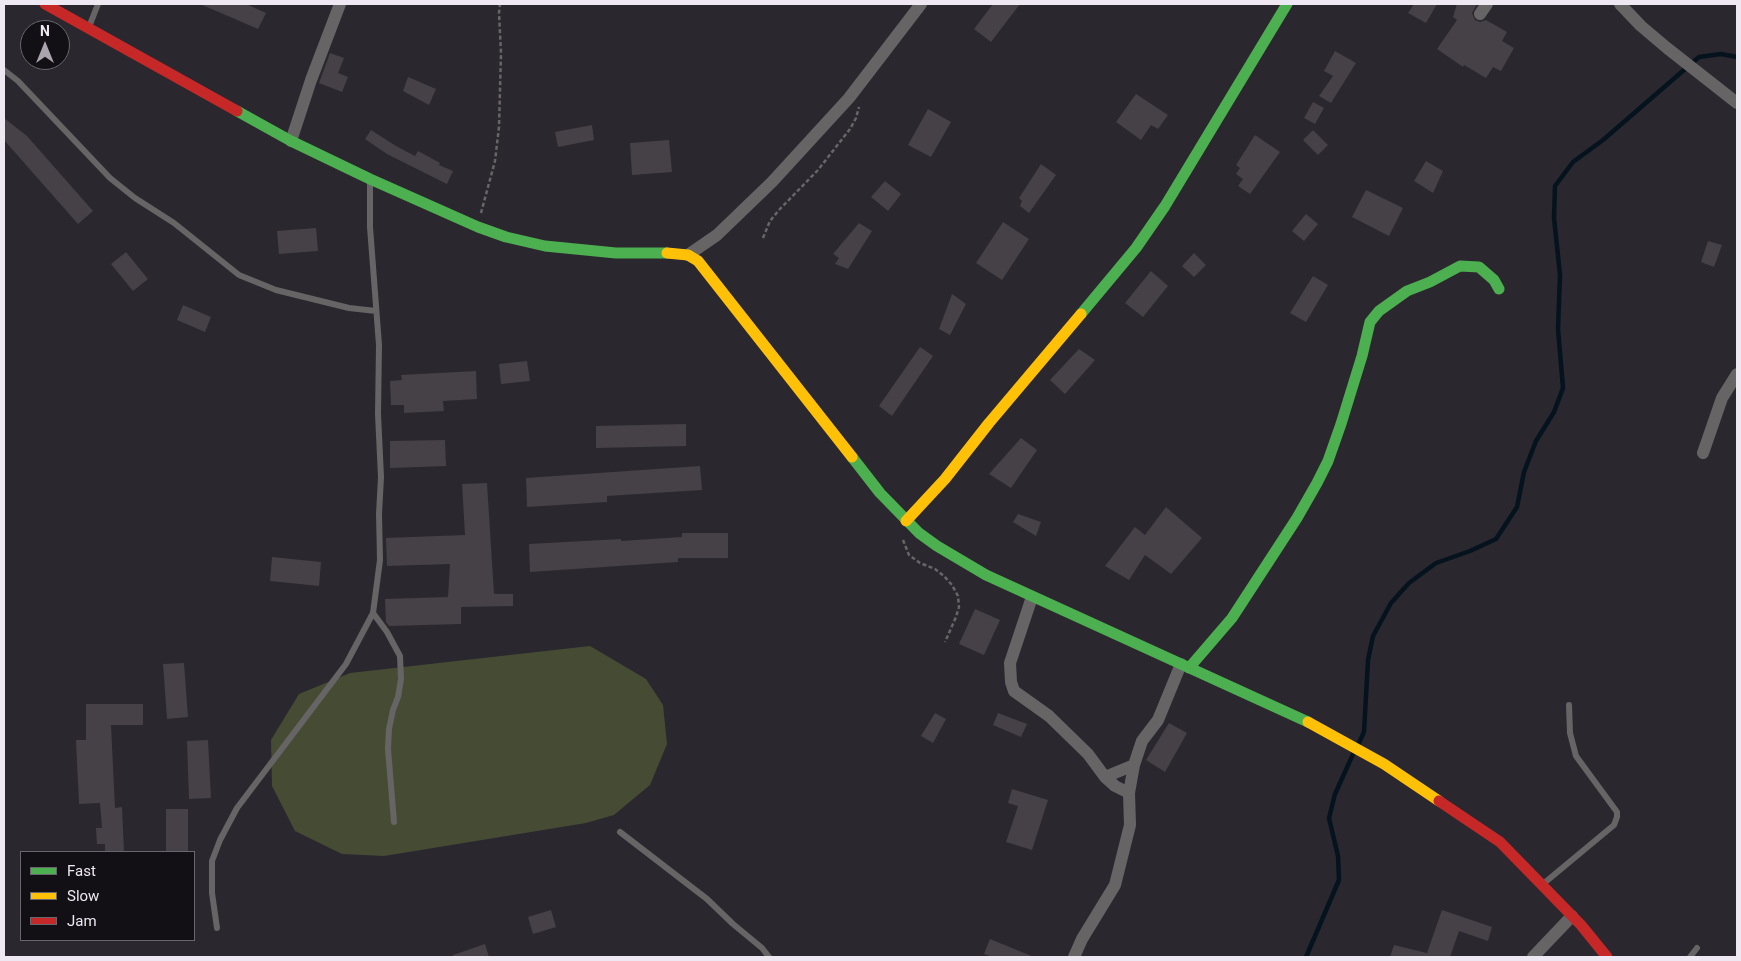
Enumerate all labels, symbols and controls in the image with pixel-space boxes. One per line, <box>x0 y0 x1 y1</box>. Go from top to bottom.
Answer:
north arrow <box>20 20 70 70</box>
text: N <box>40 23 50 39</box>
legend <box>20 851 195 941</box>
text: Fast <box>67 862 96 880</box>
text: Slow <box>67 887 99 905</box>
text: Jam <box>67 912 97 930</box>

